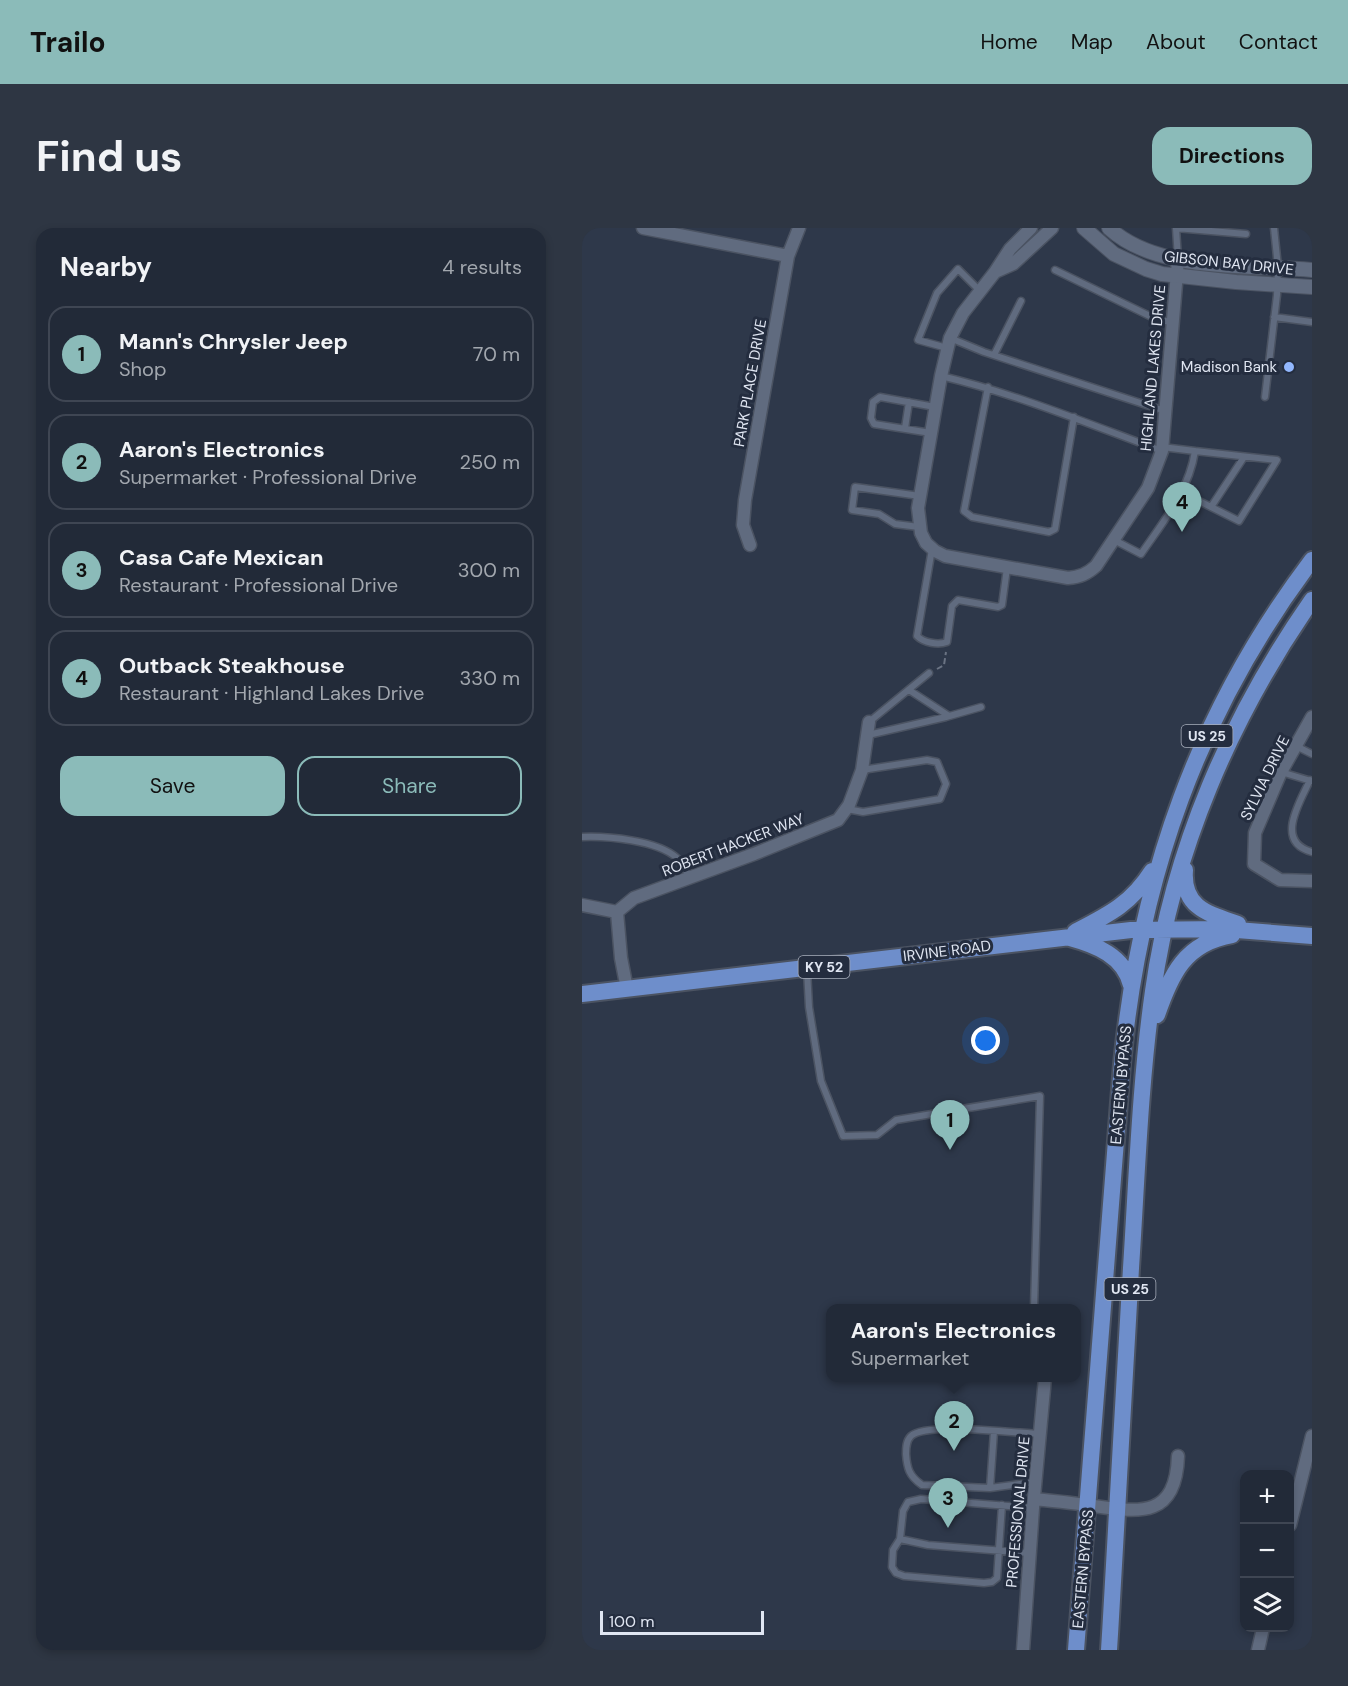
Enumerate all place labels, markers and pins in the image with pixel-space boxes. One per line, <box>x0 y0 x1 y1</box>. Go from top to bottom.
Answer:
place label: Madison Bank <box>1181 357 1277 377</box>
marker: Madison Bank <box>1282 360 1296 374</box>
pin: 4 <box>1162 482 1202 532</box>
pin: 1 <box>930 1100 970 1150</box>
pin: 2 <box>934 1402 974 1451</box>
pin: 3 <box>928 1478 968 1528</box>

